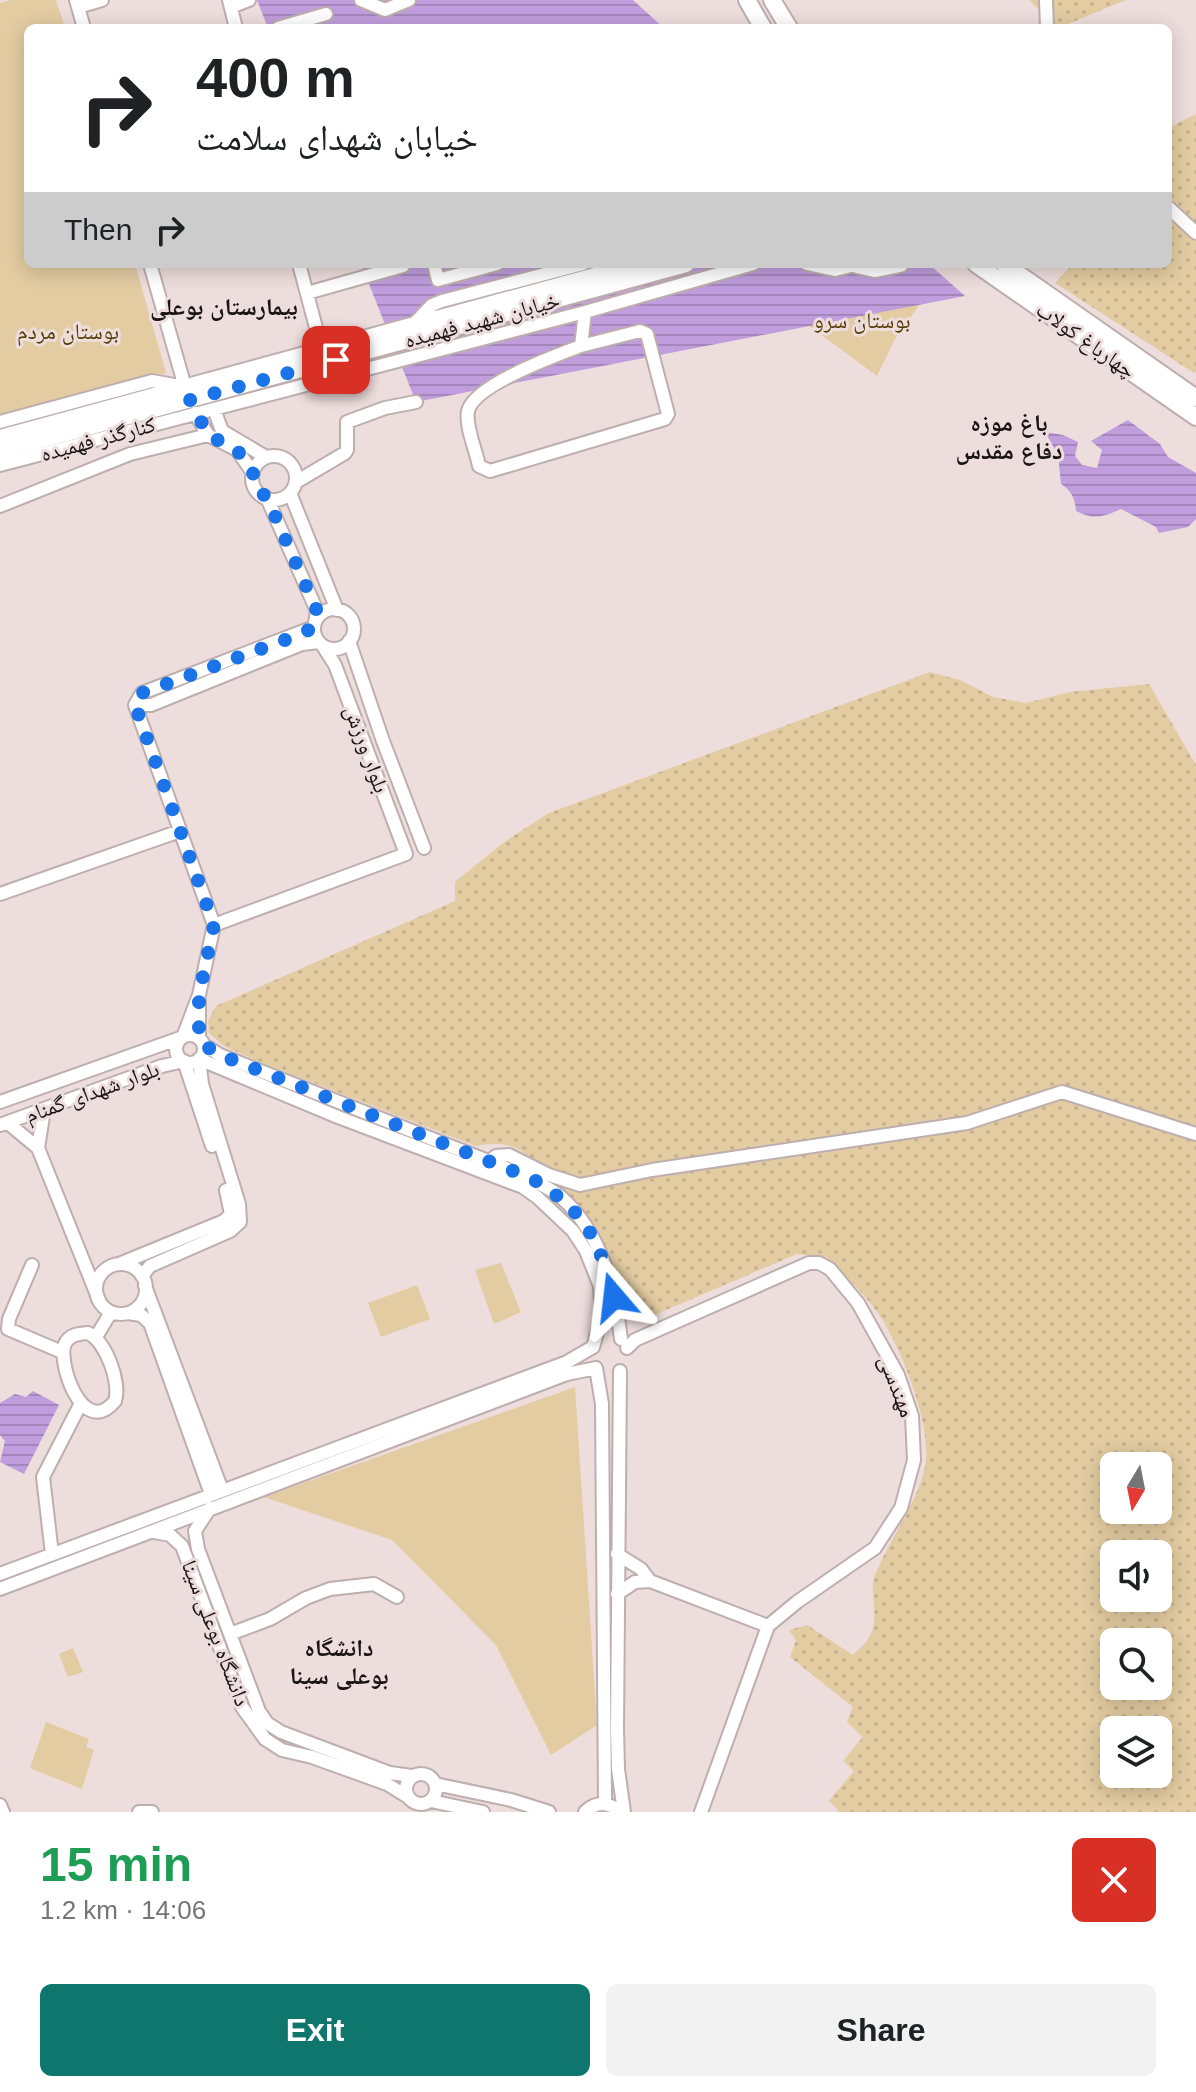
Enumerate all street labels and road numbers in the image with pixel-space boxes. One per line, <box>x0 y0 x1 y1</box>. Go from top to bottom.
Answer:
street label: خیابان شهید فهمیده <box>402 287 563 354</box>
street label: چهارباغ کولاب <box>1031 297 1140 384</box>
street label: کنارگذر فهمیده <box>38 412 158 466</box>
street label: بلوار ورزش <box>339 702 394 796</box>
street label: بلوار شهدای گمنام <box>22 1056 163 1130</box>
street label: مهندسی <box>873 1351 920 1421</box>
street label: دانشگاه بوعلی سینا <box>176 1557 255 1710</box>

